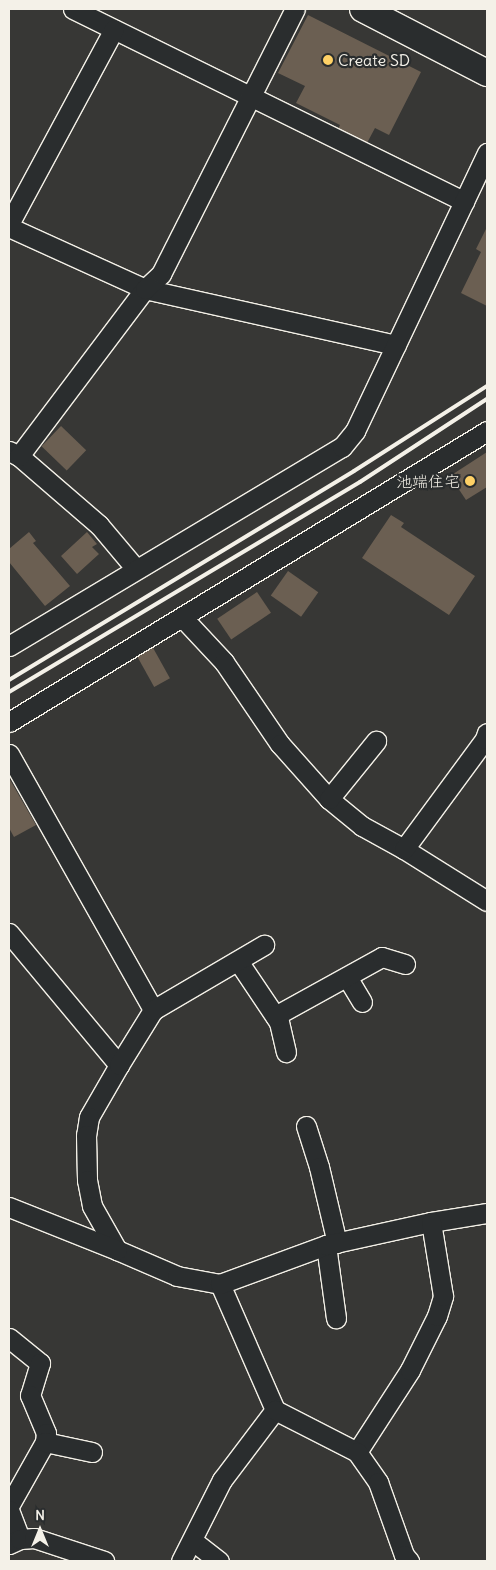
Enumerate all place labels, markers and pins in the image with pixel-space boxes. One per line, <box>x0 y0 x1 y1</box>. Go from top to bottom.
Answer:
place label: Create SD <box>338 50 410 70</box>
marker: Create SD <box>322 54 334 66</box>
place label: 池端住宅 <box>396 471 460 491</box>
marker: 池端住宅 <box>464 475 476 487</box>

